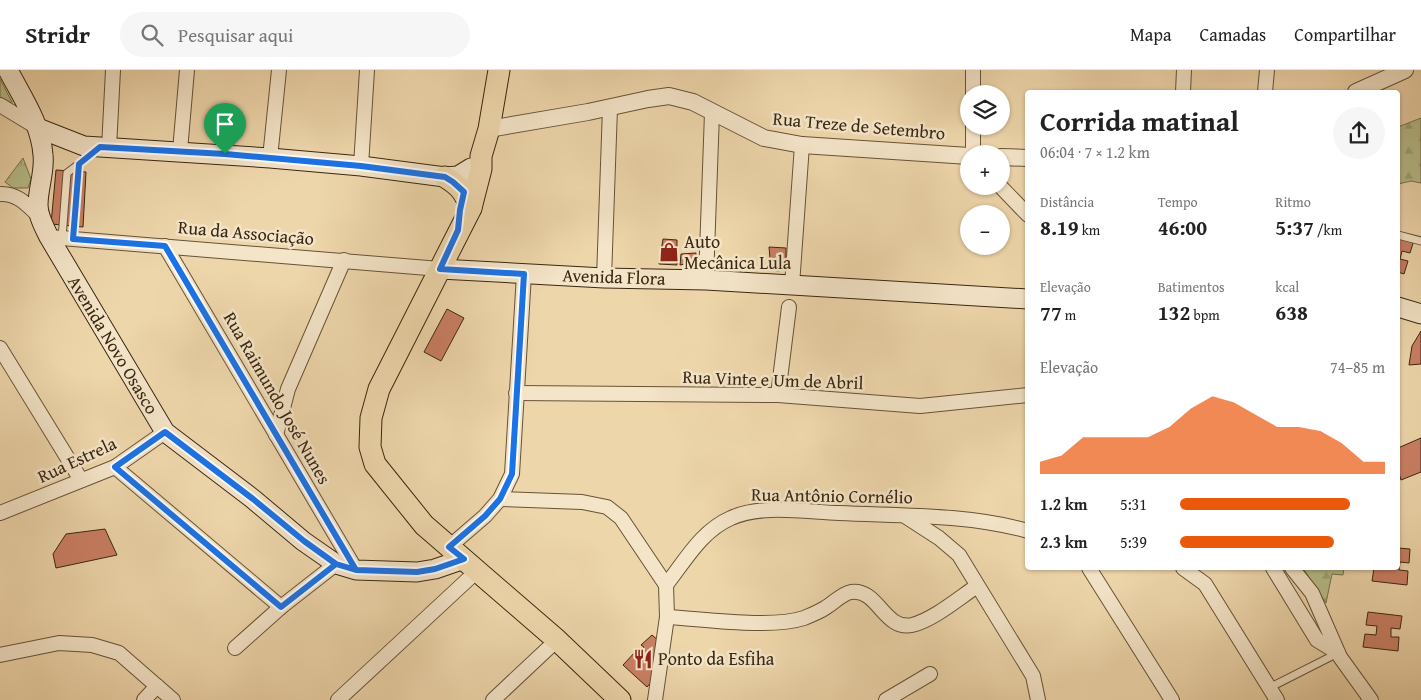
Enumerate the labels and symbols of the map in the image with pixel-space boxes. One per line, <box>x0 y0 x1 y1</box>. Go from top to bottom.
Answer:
pin <box>204 103 246 154</box>
street label: Rua Treze de Setembro <box>772 105 946 146</box>
street label: Rua da Associação <box>177 213 315 252</box>
place label: Auto Mecânica Lula <box>684 228 792 276</box>
shop icon: Auto Mecânica Lula <box>658 241 680 263</box>
street label: Avenida Flora <box>562 261 666 292</box>
street label: Avenida Novo Osasco <box>61 270 166 419</box>
street label: Rua Raimundo José Nunes <box>217 306 338 489</box>
street label: Rua Vinte e Um de Abril <box>682 363 864 396</box>
street label: Rua Estrela <box>33 429 121 490</box>
street label: Rua Antônio Cornélio <box>751 481 913 510</box>
place label: Ponto da Esfiha <box>658 645 775 672</box>
restaurant icon: Ponto da Esfiha <box>632 648 654 670</box>

